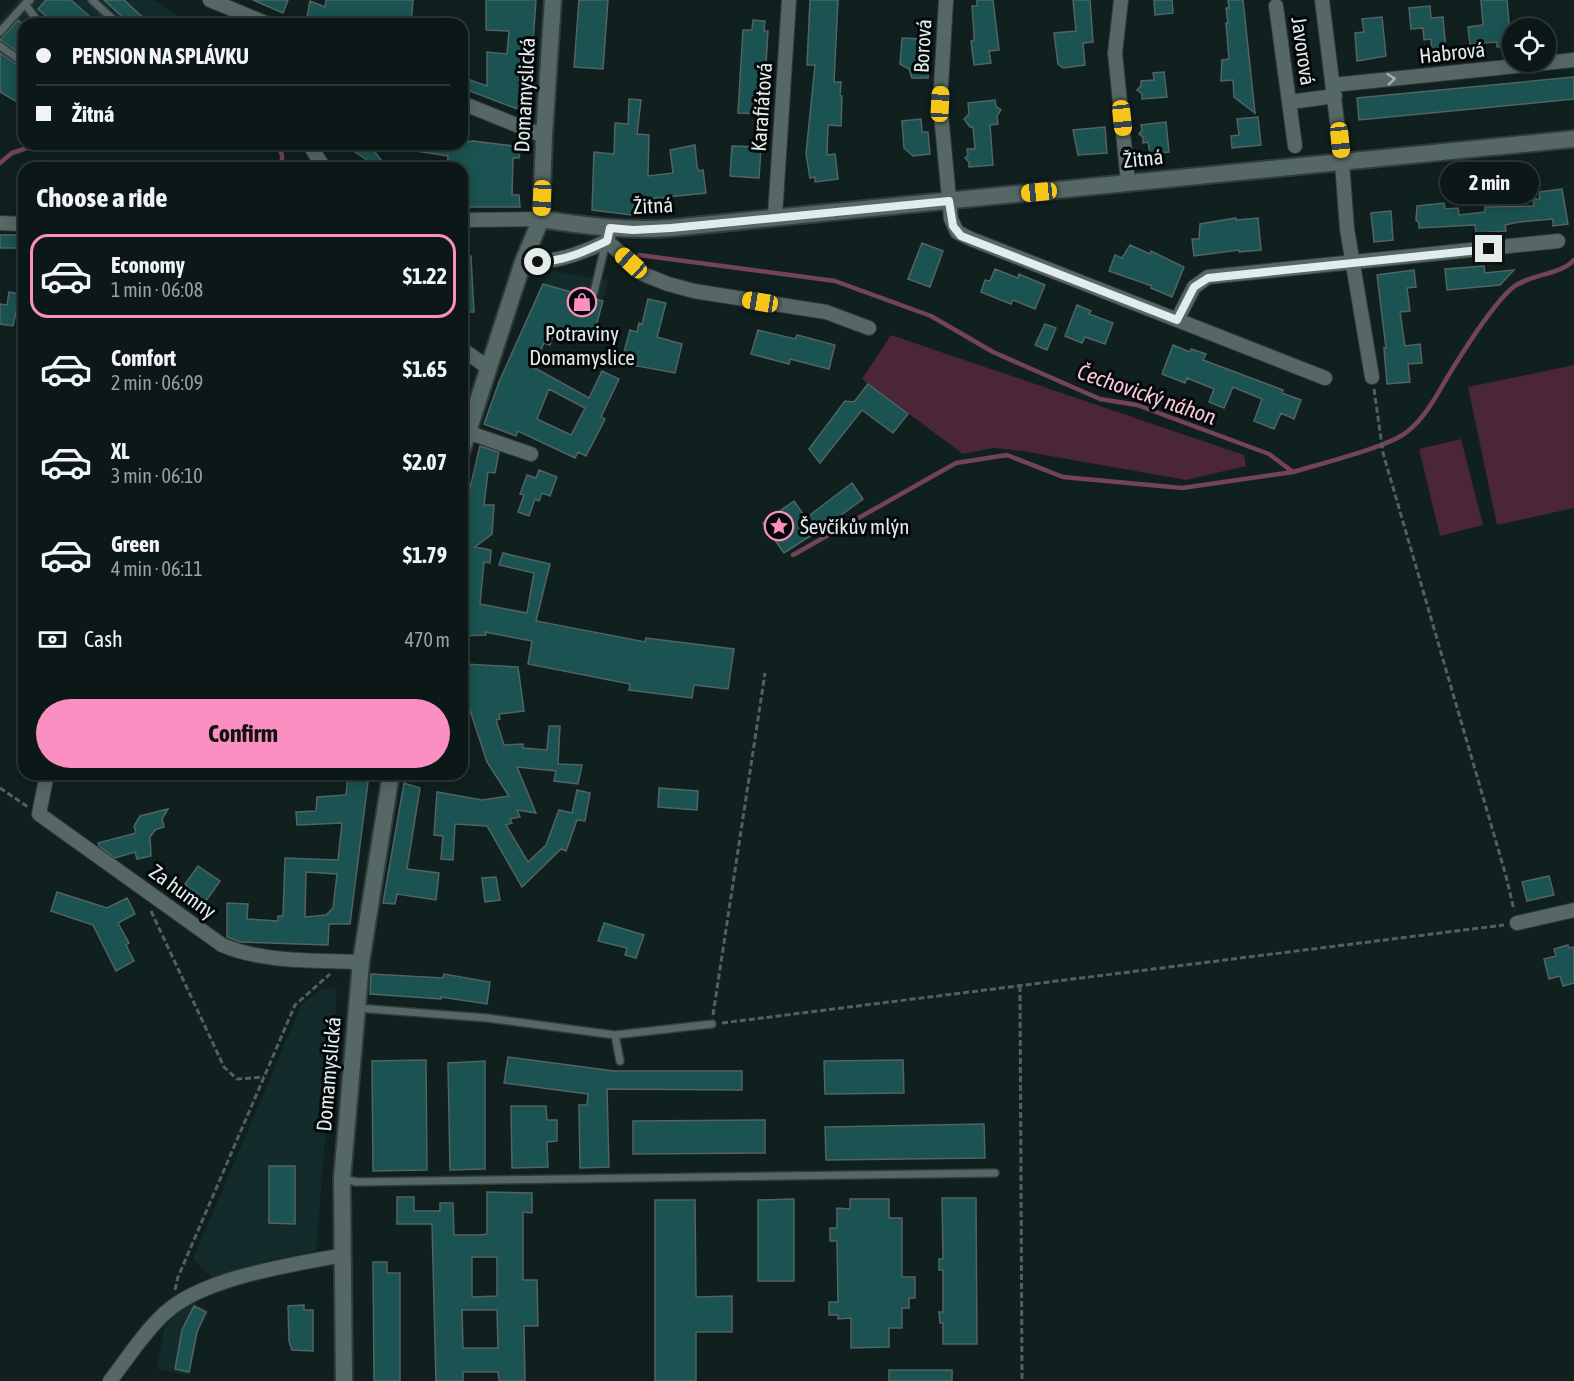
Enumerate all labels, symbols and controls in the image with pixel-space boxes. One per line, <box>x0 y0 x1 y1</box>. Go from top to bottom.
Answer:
street label: Javorová <box>1287 15 1321 87</box>
street label: Borová <box>909 18 935 74</box>
map controls <box>1502 18 1556 72</box>
button: locate <box>1502 18 1556 72</box>
street label: Domamyslická <box>509 37 539 153</box>
street label: Habrová <box>1418 37 1486 67</box>
text: PENSION NA SPLÁVKU <box>72 43 249 69</box>
street label: Karafiátová <box>746 62 776 152</box>
one-way arrow <box>1387 73 1396 86</box>
car <box>930 86 950 122</box>
car <box>1111 99 1133 137</box>
text: Žitná <box>72 101 114 127</box>
car <box>1329 121 1351 159</box>
street label: Žitná <box>1122 144 1164 172</box>
callout: 2 min <box>1440 162 1538 204</box>
text: 2 min <box>1469 171 1510 194</box>
car <box>532 180 552 216</box>
car <box>1020 181 1058 203</box>
text: Choose a ride <box>36 182 168 213</box>
street label: Žitná <box>632 192 674 218</box>
route end <box>1475 235 1502 262</box>
car <box>612 244 650 282</box>
route start <box>524 248 551 275</box>
icon: car <box>39 249 93 303</box>
text: Economy <box>111 252 185 278</box>
text: $1.22 <box>403 263 447 289</box>
text: 1 min · 06:08 <box>111 278 203 301</box>
shop icon: Potraviny Domamyslice <box>566 286 598 318</box>
car <box>741 290 779 314</box>
place label: Potraviny Domamyslice <box>529 321 635 369</box>
icon: car <box>39 342 93 396</box>
text: Comfort <box>111 345 176 371</box>
text: $1.65 <box>403 356 447 382</box>
water label: Čechovický náhon <box>1074 358 1220 430</box>
text: 2 min · 06:09 <box>111 371 203 394</box>
icon: car <box>39 435 93 489</box>
text: XL <box>111 438 129 464</box>
text: $2.07 <box>403 449 447 475</box>
text: 3 min · 06:10 <box>111 464 203 487</box>
place icon: Ševčíkův mlýn <box>763 510 795 542</box>
place label: Ševčíkův mlýn <box>800 514 909 538</box>
icon: car <box>39 528 93 582</box>
text: Green <box>111 531 160 557</box>
text: $1.79 <box>403 542 447 568</box>
text: 4 min · 06:11 <box>111 557 203 580</box>
icon: cash <box>36 623 69 656</box>
text: Cash <box>84 626 123 652</box>
text: 470 m <box>405 628 450 651</box>
button: Confirm <box>36 699 450 768</box>
street label: Za humny <box>145 859 221 923</box>
street label: Domamyslická <box>311 1016 345 1132</box>

